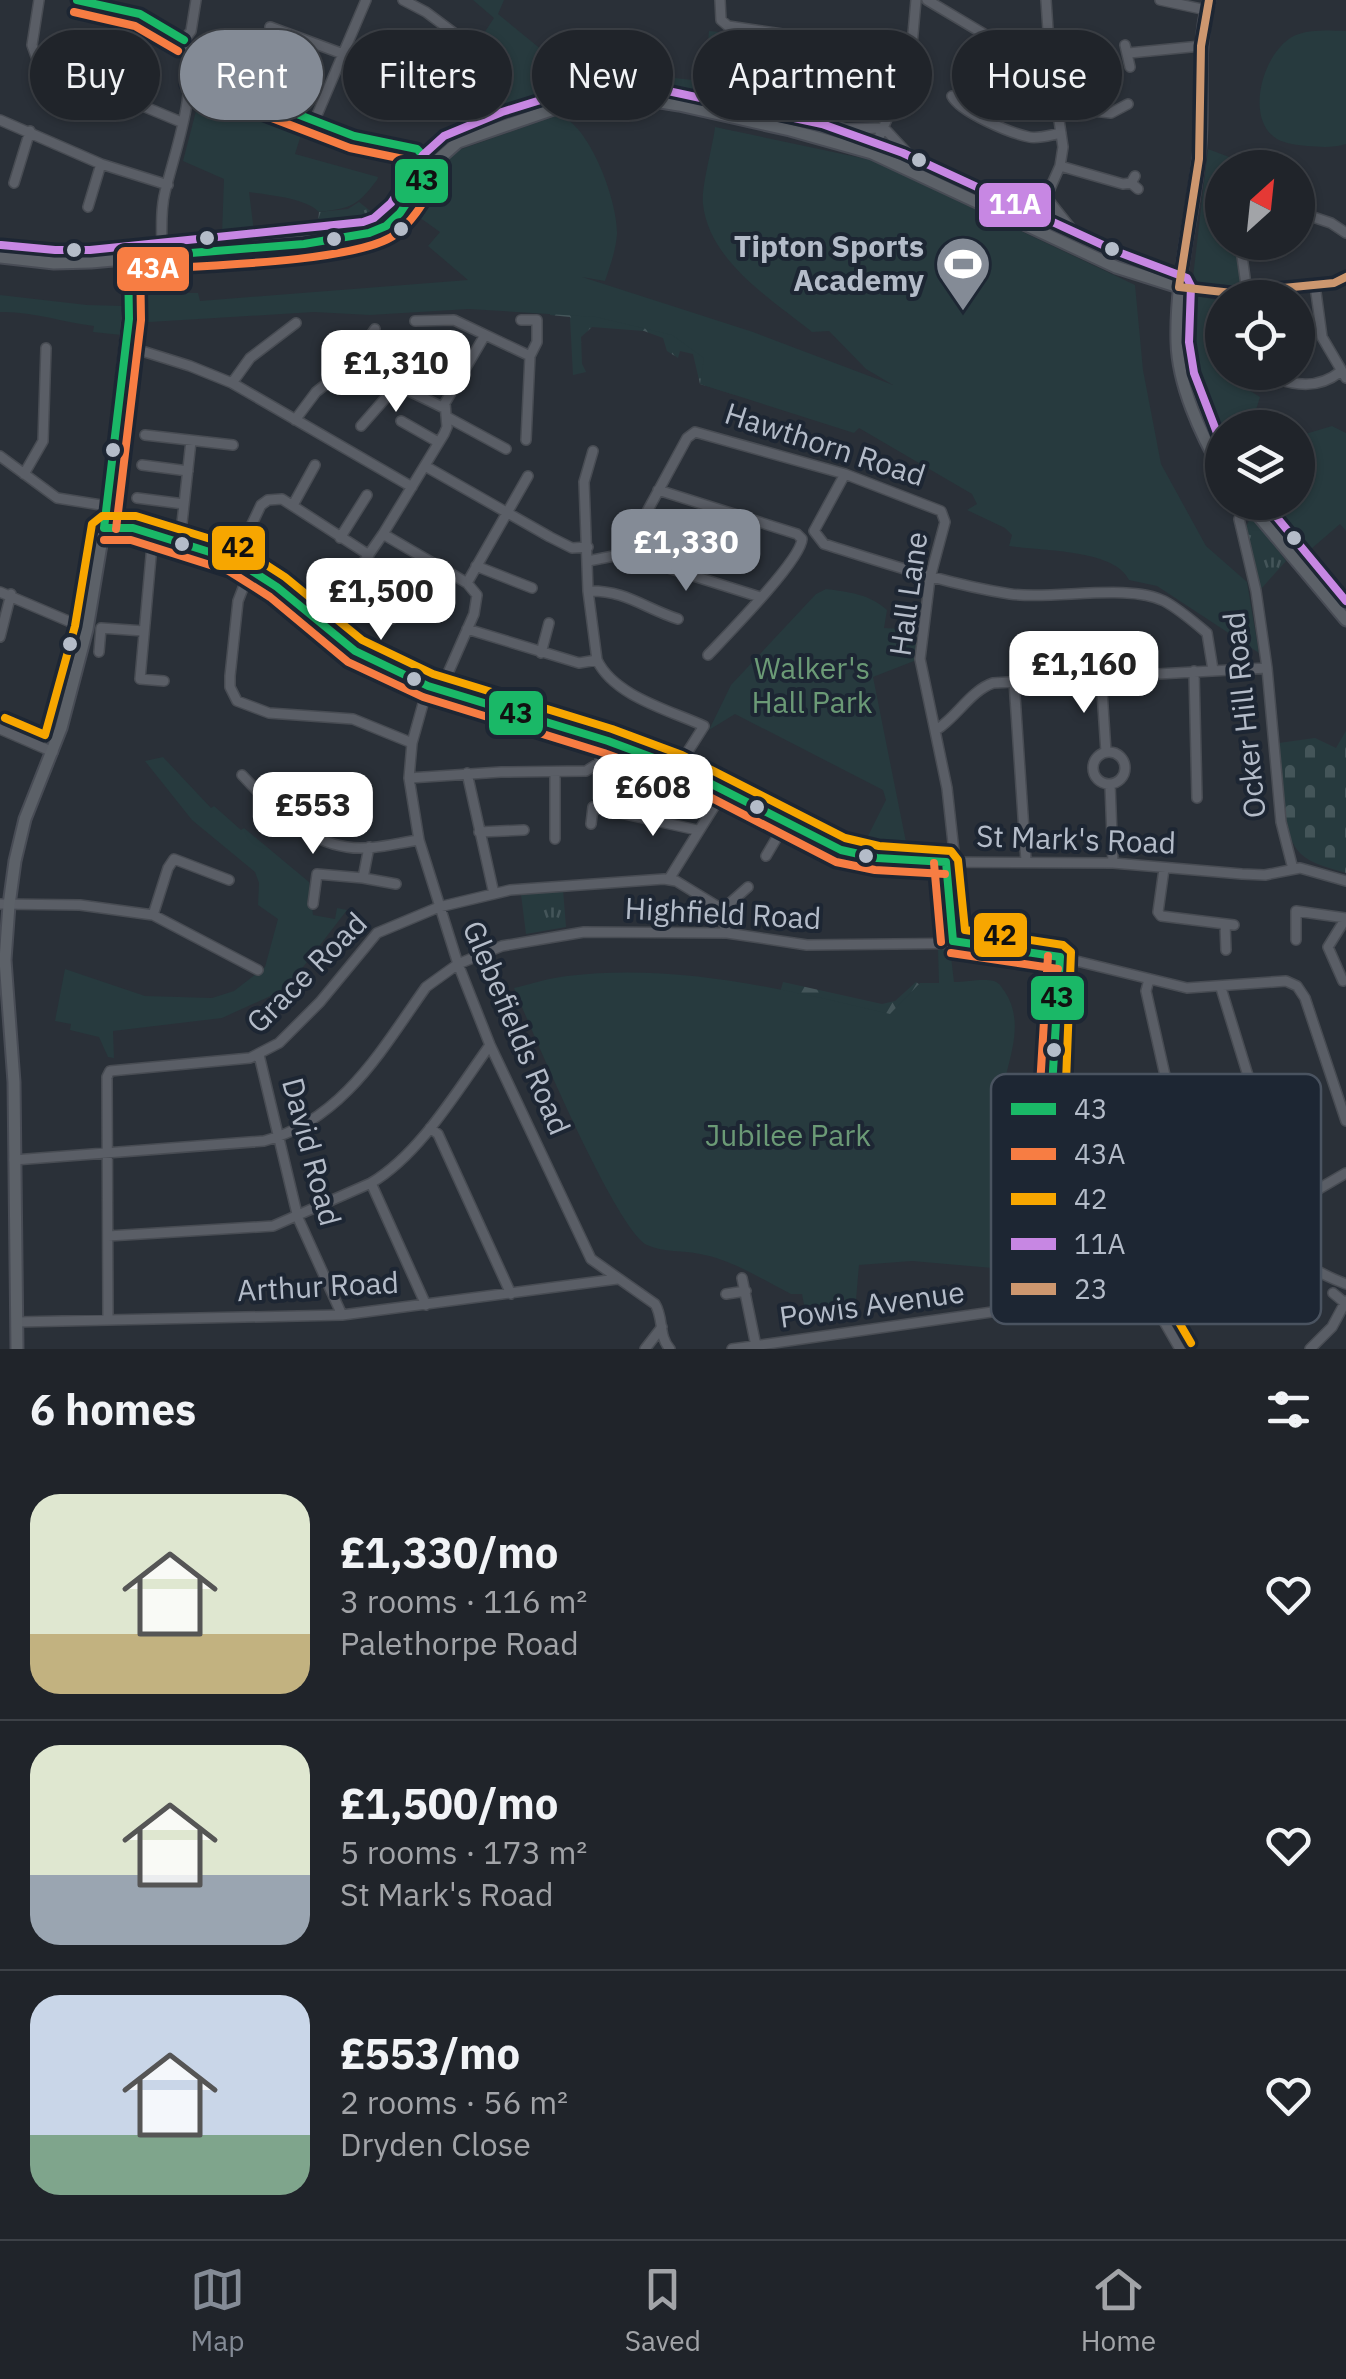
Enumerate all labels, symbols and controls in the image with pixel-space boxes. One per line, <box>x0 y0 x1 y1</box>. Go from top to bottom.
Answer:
chip: Buy <box>30 30 160 120</box>
chip: Rent <box>180 30 323 120</box>
chip: Filters <box>343 30 512 120</box>
chip: New <box>532 30 673 120</box>
chip: Apartment <box>693 30 932 120</box>
chip: House <box>952 30 1122 120</box>
unlabelled marker <box>909 150 929 170</box>
north arrow <box>1205 150 1315 260</box>
map controls <box>1205 150 1315 520</box>
line badge: 43 <box>393 157 450 205</box>
text: 43 <box>405 161 439 198</box>
line badge: 11A <box>977 181 1053 229</box>
text: 11A <box>989 185 1041 222</box>
unlabelled marker <box>391 219 411 239</box>
place label: Tipton Sports Academy <box>734 226 924 299</box>
unlabelled marker <box>197 228 217 248</box>
unlabelled marker <box>324 229 344 249</box>
sports icon: Tipton Sports Academy <box>933 234 993 313</box>
unlabelled marker <box>1102 239 1122 259</box>
unlabelled marker <box>64 240 84 260</box>
line badge: 43A <box>115 245 191 293</box>
text: 43A <box>127 249 179 286</box>
button: locate <box>1205 280 1315 390</box>
pin: £1,310 <box>315 330 477 415</box>
text: £1,310 <box>343 341 449 383</box>
street label: Hawthorn Road <box>720 393 931 494</box>
button: layers <box>1205 410 1315 520</box>
unlabelled marker <box>103 440 123 460</box>
pin: £1,330 <box>605 509 767 594</box>
text: £1,330 <box>633 520 739 562</box>
line badge: 42 <box>210 524 267 572</box>
text: 42 <box>221 528 255 565</box>
unlabelled marker <box>1284 528 1304 548</box>
street label: Hall Lane <box>880 529 936 658</box>
unlabelled marker <box>172 534 192 554</box>
pin: £1,500 <box>300 558 462 643</box>
text: £1,500 <box>328 569 434 611</box>
street label: Ocker Hill Road <box>1213 610 1274 820</box>
pin: £1,160 <box>1003 631 1165 716</box>
unlabelled marker <box>60 634 80 654</box>
text: £1,160 <box>1031 642 1137 684</box>
park label: Walker's Hall Park <box>751 648 873 721</box>
unlabelled marker <box>404 669 424 689</box>
line badge: 43 <box>487 689 545 737</box>
text: 43 <box>499 694 533 731</box>
pin: £608 <box>594 754 712 839</box>
text: £608 <box>615 765 691 807</box>
pin: £553 <box>254 772 372 857</box>
text: £553 <box>275 783 351 825</box>
unlabelled marker <box>747 797 767 817</box>
street label: St Mark's Road <box>975 816 1177 861</box>
unlabelled marker <box>856 846 876 866</box>
street label: Highfield Road <box>624 888 822 937</box>
street label: Grace Road <box>237 903 375 1041</box>
line badge: 42 <box>972 911 1029 959</box>
street label: Glebefields Road <box>455 914 580 1140</box>
text: 42 <box>983 916 1017 953</box>
line badge: 43 <box>1029 974 1086 1022</box>
text: 43 <box>1040 978 1074 1015</box>
unlabelled marker <box>1044 1040 1064 1060</box>
street label: David Road <box>274 1073 351 1230</box>
legend <box>991 1074 1321 1324</box>
text: 43 <box>1074 1090 1108 1127</box>
park label: Jubilee Park <box>705 1115 871 1154</box>
text: 43A <box>1074 1135 1126 1172</box>
text: 42 <box>1074 1180 1108 1217</box>
text: 11A <box>1074 1225 1126 1262</box>
street label: Arthur Road <box>236 1262 400 1309</box>
text: 23 <box>1074 1270 1108 1307</box>
street label: Powis Avenue <box>777 1271 967 1336</box>
text: 6 homes <box>30 1382 196 1437</box>
icon: filters <box>1261 1382 1316 1437</box>
text: £1,330/mo <box>340 1525 558 1580</box>
icon: home <box>110 1534 230 1654</box>
icon: heart <box>1261 1567 1316 1622</box>
text: 3 rooms · 116 m² <box>340 1580 587 1622</box>
text: Palethorpe Road <box>340 1622 579 1664</box>
text: £1,500/mo <box>340 1776 558 1831</box>
icon: home <box>110 1785 230 1905</box>
icon: heart <box>1261 1818 1316 1873</box>
text: 5 rooms · 173 m² <box>340 1831 587 1873</box>
text: St Mark's Road <box>340 1873 554 1915</box>
text: £553/mo <box>340 2026 520 2081</box>
icon: home <box>110 2035 230 2155</box>
icon: heart <box>1261 2068 1316 2123</box>
text: 2 rooms · 56 m² <box>340 2081 568 2123</box>
text: Dryden Close <box>340 2123 531 2165</box>
tab: Map <box>190 2262 245 2359</box>
tab: Saved <box>625 2262 701 2359</box>
tab: Home <box>1081 2262 1156 2359</box>

